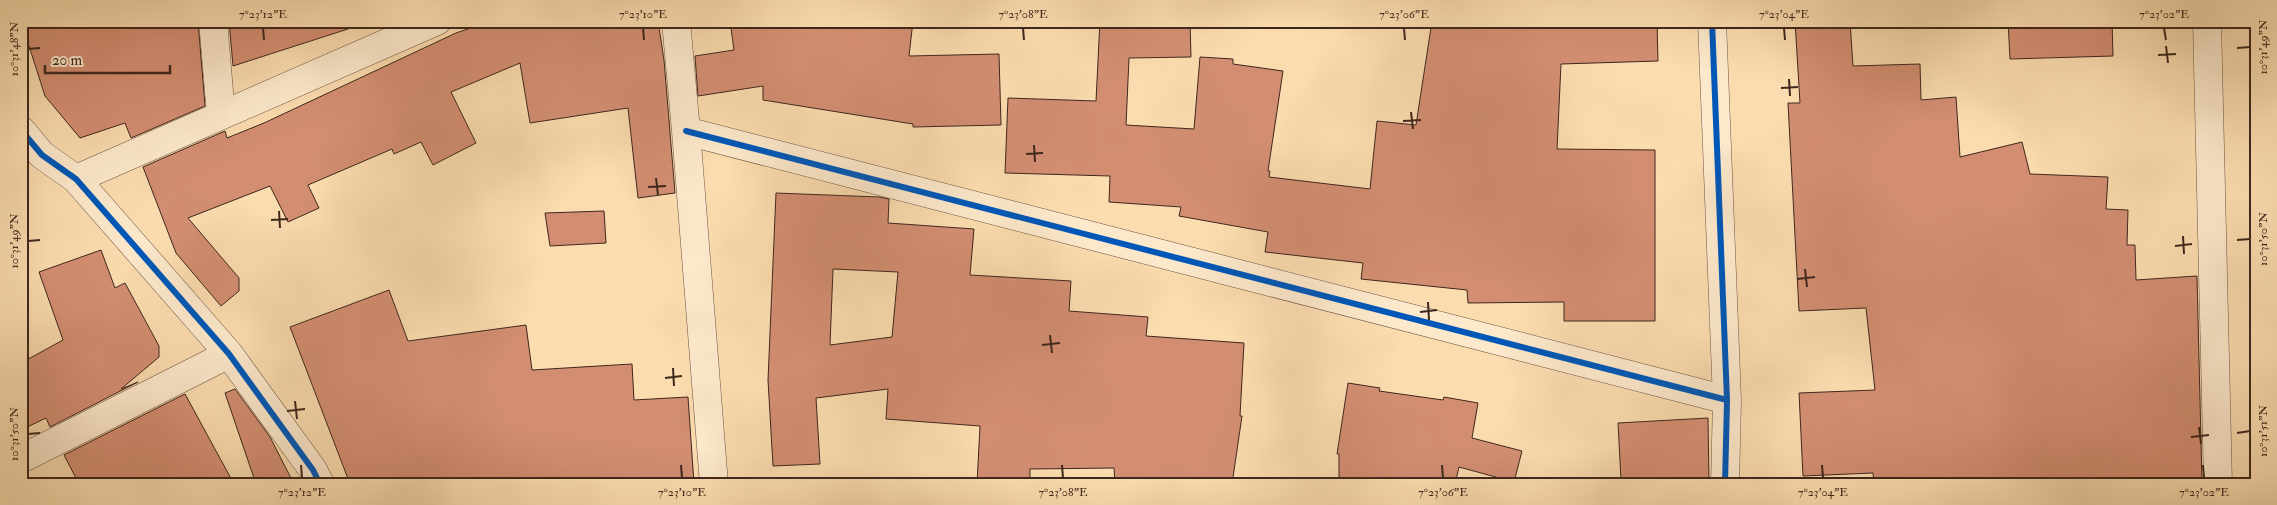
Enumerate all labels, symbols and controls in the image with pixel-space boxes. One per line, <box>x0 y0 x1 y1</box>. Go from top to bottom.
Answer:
text: 7°23'12"E <box>239 7 287 22</box>
text: 7°23'10"E <box>619 7 667 22</box>
text: 7°23'08"E <box>998 7 1048 22</box>
text: 7°23'06"E <box>1379 7 1429 22</box>
text: 7°23'04"E <box>1759 7 1809 22</box>
text: 7°23'02"E <box>2139 7 2189 22</box>
text: 10°31'49"N <box>2256 19 2271 75</box>
text: 10°31'48"N <box>7 21 22 76</box>
scale bar <box>45 42 170 74</box>
text: 20 m <box>52 51 82 70</box>
text: 10°31'50"N <box>2256 212 2271 266</box>
text: 10°31'49"N <box>7 213 22 269</box>
text: 10°31'51"N <box>2256 405 2271 457</box>
text: 10°31'50"N <box>7 407 22 461</box>
text: 7°23'12"E <box>278 485 326 500</box>
text: 7°23'10"E <box>658 485 706 500</box>
text: 7°23'08"E <box>1038 485 1088 500</box>
text: 7°23'06"E <box>1418 485 1468 500</box>
text: 7°23'04"E <box>1798 485 1848 500</box>
text: 7°23'02"E <box>2179 485 2229 500</box>

